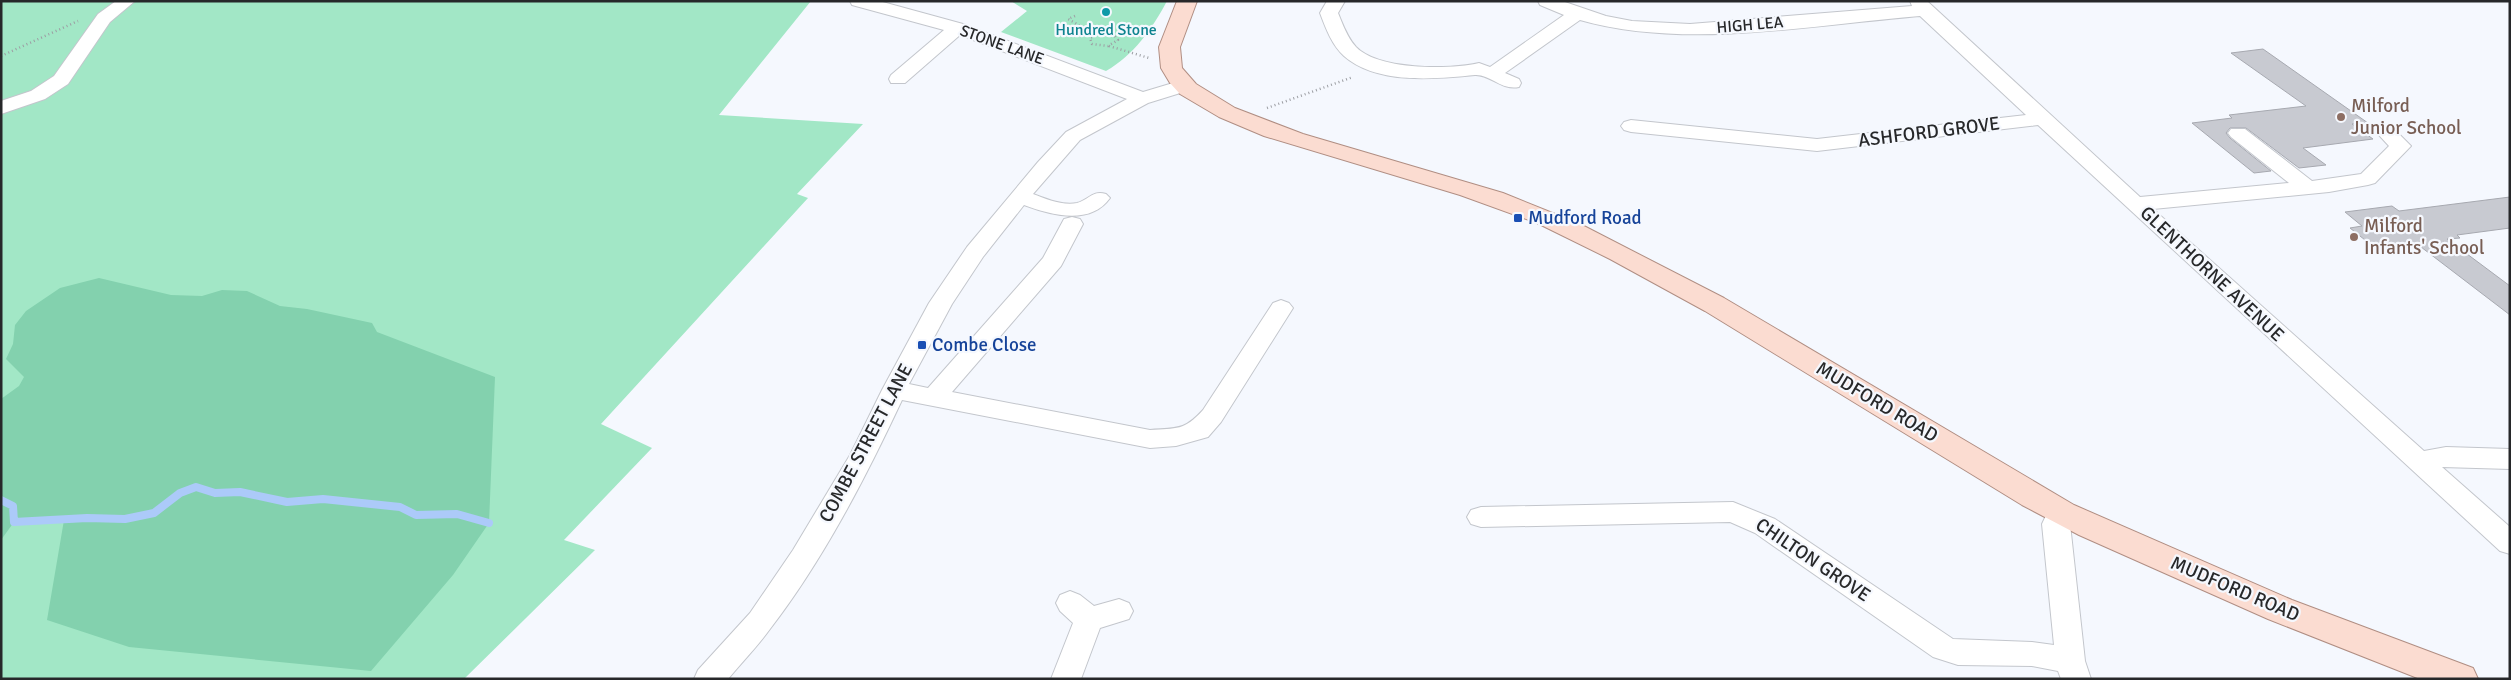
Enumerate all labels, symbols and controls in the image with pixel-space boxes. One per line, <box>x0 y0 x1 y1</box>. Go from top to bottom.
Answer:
marker: Hundred Stone <box>1100 6 1112 18</box>
street label: HIGH LEA <box>1716 12 1785 38</box>
place label: Hundred Stone <box>1055 20 1157 40</box>
street label: STONE LANE <box>957 21 1047 69</box>
place label: Milford Junior School <box>2351 94 2462 140</box>
street label: ASHFORD GROVE <box>1857 111 2001 153</box>
marker: Milford Junior School <box>2335 111 2347 123</box>
street label: GLENTHORNE AVENUE <box>2135 201 2289 347</box>
place label: Mudford Road <box>1528 206 1642 230</box>
marker: Mudford Road <box>1512 212 1524 224</box>
place label: Milford Infants' School <box>2364 214 2485 260</box>
marker: Milford Infants' School <box>2348 231 2360 243</box>
place label: Combe Close <box>932 333 1037 357</box>
marker: Combe Close <box>916 339 928 351</box>
street label: MUDFORD ROAD <box>1812 356 1942 448</box>
street label: COMBE STREET LANE <box>814 359 918 527</box>
street label: CHILTON GROVE <box>1751 513 1875 607</box>
street label: MUDFORD ROAD <box>2167 551 2303 627</box>

